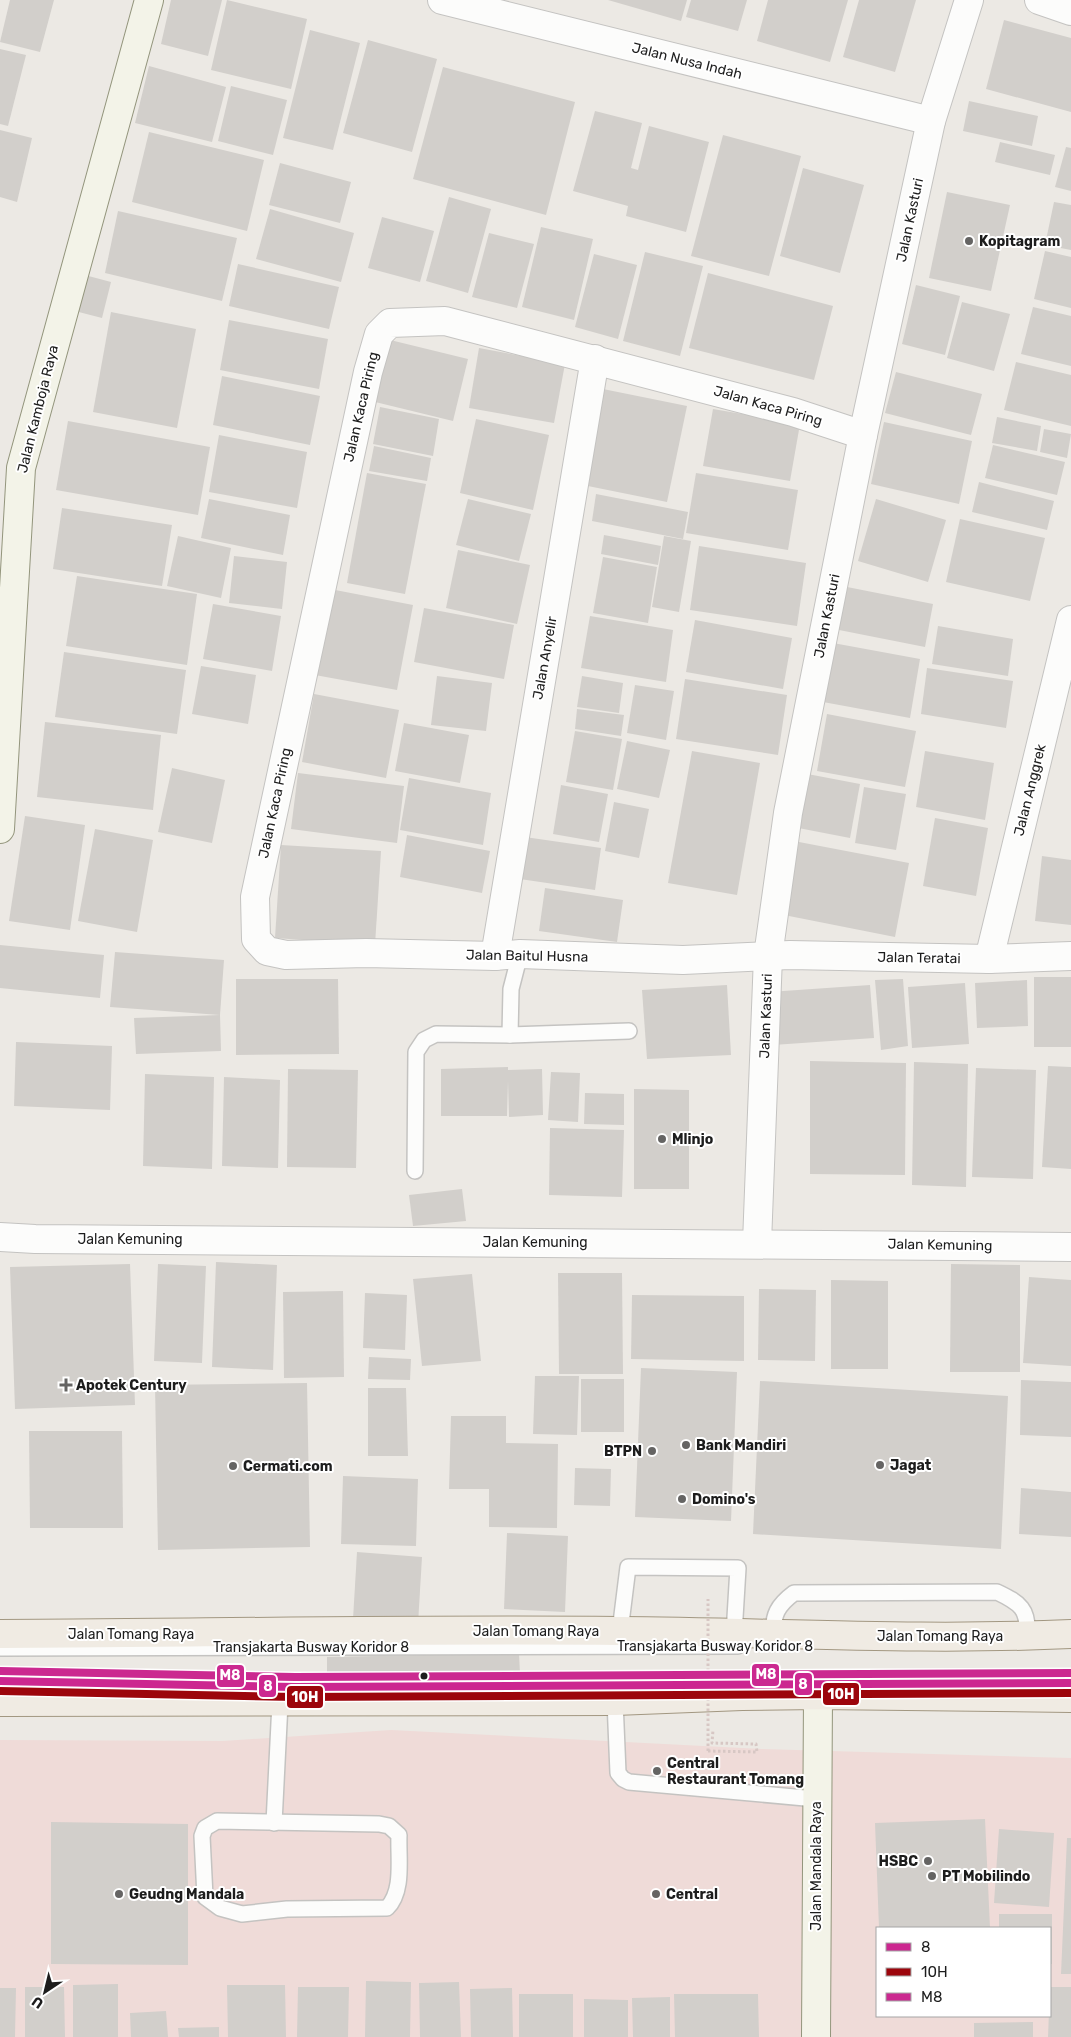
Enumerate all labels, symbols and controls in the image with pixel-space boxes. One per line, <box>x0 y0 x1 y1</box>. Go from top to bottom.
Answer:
street label: Jalan Nusa Indah <box>630 39 744 83</box>
street label: Jalan Kasturi <box>893 176 927 264</box>
place label: Kopitagram <box>979 233 1060 250</box>
marker: Kopitagram <box>963 235 975 247</box>
street label: Jalan Kamboja Raya <box>14 343 62 475</box>
street label: Jalan Kaca Piring <box>340 350 382 464</box>
street label: Jalan Kaca Piring <box>712 382 824 430</box>
street label: Jalan Kasturi <box>811 572 843 660</box>
street label: Jalan Anyelir <box>529 614 561 701</box>
street label: Jalan Anggrek <box>1010 742 1050 838</box>
street label: Jalan Kaca Piring <box>255 746 295 860</box>
street label: Jalan Baitul Husna <box>466 946 588 966</box>
street label: Jalan Teratai <box>877 949 961 967</box>
street label: Jalan Kasturi <box>756 973 776 1059</box>
place label: Mlinjo <box>672 1131 713 1148</box>
marker: Mlinjo <box>656 1133 668 1145</box>
street label: Jalan Kemuning <box>77 1231 183 1248</box>
street label: Jalan Kemuning <box>482 1234 588 1251</box>
street label: Jalan Kemuning <box>887 1236 993 1254</box>
place label: Apotek Century <box>76 1377 187 1394</box>
marker: Apotek Century <box>60 1379 72 1391</box>
place label: Bank Mandiri <box>696 1437 786 1454</box>
marker: Bank Mandiri <box>680 1439 692 1451</box>
place label: BTPN <box>604 1443 642 1460</box>
marker: BTPN <box>646 1445 658 1457</box>
place label: Jagat <box>890 1457 932 1474</box>
place label: Cermati.com <box>243 1458 333 1475</box>
marker: Jagat <box>874 1459 886 1471</box>
marker: Cermati.com <box>227 1460 239 1472</box>
place label: Domino's <box>692 1491 756 1508</box>
marker: Domino's <box>676 1493 688 1505</box>
street label: Jalan Tomang Raya <box>473 1623 599 1640</box>
street label: Jalan Tomang Raya <box>68 1626 194 1643</box>
street label: Jalan Tomang Raya <box>877 1628 1003 1645</box>
street label: Transjakarta Busway Koridor 8 <box>617 1638 813 1655</box>
street label: Transjakarta Busway Koridor 8 <box>213 1639 409 1656</box>
line badge: M8 <box>751 1663 780 1687</box>
line badge: M8 <box>216 1664 245 1688</box>
text: M8 <box>755 1666 777 1683</box>
text: M8 <box>219 1667 241 1684</box>
unlabelled marker <box>419 1671 429 1681</box>
line badge: 8 <box>794 1672 813 1696</box>
line badge: 8 <box>258 1674 277 1698</box>
text: 8 <box>798 1676 808 1693</box>
text: 8 <box>263 1678 273 1695</box>
line badge: 10H <box>822 1682 860 1706</box>
line badge: 10H <box>286 1685 324 1709</box>
text: 10H <box>828 1686 854 1703</box>
text: 10H <box>292 1689 318 1706</box>
place label: Central Restaurant Tomang <box>667 1755 804 1788</box>
marker: Central Restaurant Tomang <box>651 1765 663 1777</box>
street label: Jalan Mandala Raya <box>808 1801 825 1931</box>
place label: HSBC <box>879 1853 918 1870</box>
marker: HSBC <box>922 1855 934 1867</box>
place label: PT Mobilindo <box>942 1868 1030 1885</box>
marker: PT Mobilindo <box>926 1870 938 1882</box>
place label: Geudng Mandala <box>129 1886 244 1903</box>
place label: Central <box>666 1886 718 1903</box>
marker: Geudng Mandala <box>113 1888 125 1900</box>
marker: Central <box>650 1888 662 1900</box>
legend <box>876 1927 1051 2017</box>
text: 8 <box>921 1938 931 1956</box>
text: 10H <box>921 1963 948 1981</box>
north arrow <box>20 1967 70 2017</box>
text: M8 <box>921 1988 942 2006</box>
text: U <box>29 1992 47 2012</box>

